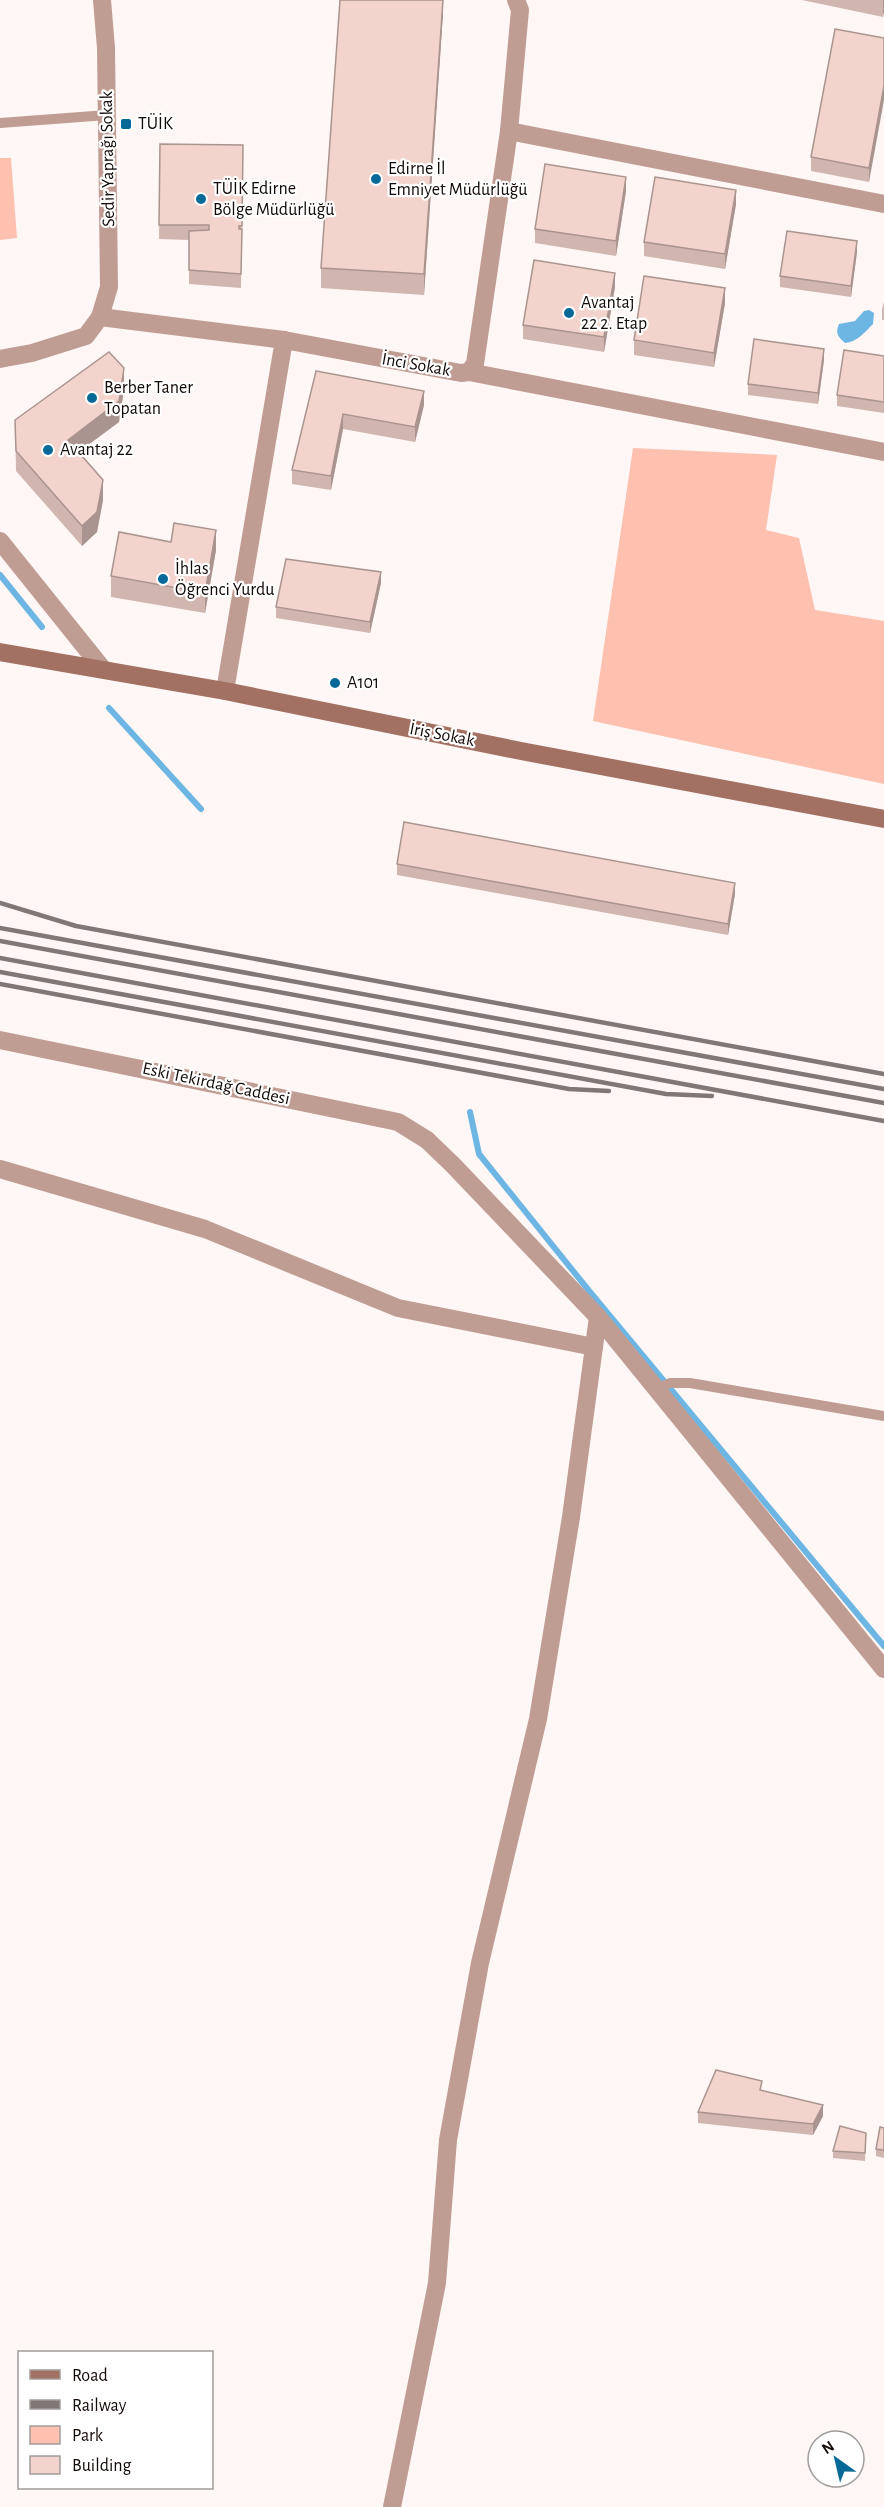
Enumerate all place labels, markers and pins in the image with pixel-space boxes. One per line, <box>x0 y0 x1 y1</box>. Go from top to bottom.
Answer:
place label: TÜİK <box>138 113 173 133</box>
marker: TÜİK <box>119 117 133 131</box>
place label: Edirne İl Emniyet Müdürlüğü <box>388 158 528 199</box>
marker: Edirne İl Emniyet Müdürlüğü <box>369 172 383 186</box>
place label: TÜİK Edirne Bölge Müdürlüğü <box>213 178 335 219</box>
marker: TÜİK Edirne Bölge Müdürlüğü <box>194 192 208 206</box>
place label: Avantaj 22 2. Etap <box>581 294 647 333</box>
marker: Avantaj 22 2. Etap <box>562 306 576 320</box>
place label: Berber Taner Topatan <box>104 379 193 418</box>
marker: Berber Taner Topatan <box>85 391 99 405</box>
place label: Avantaj 22 <box>60 441 133 459</box>
marker: Avantaj 22 <box>41 443 55 457</box>
place label: İhlas Öğrenci Yurdu <box>175 558 275 599</box>
marker: İhlas Öğrenci Yurdu <box>156 572 170 586</box>
place label: A101 <box>347 674 379 692</box>
marker: A101 <box>328 676 342 690</box>

